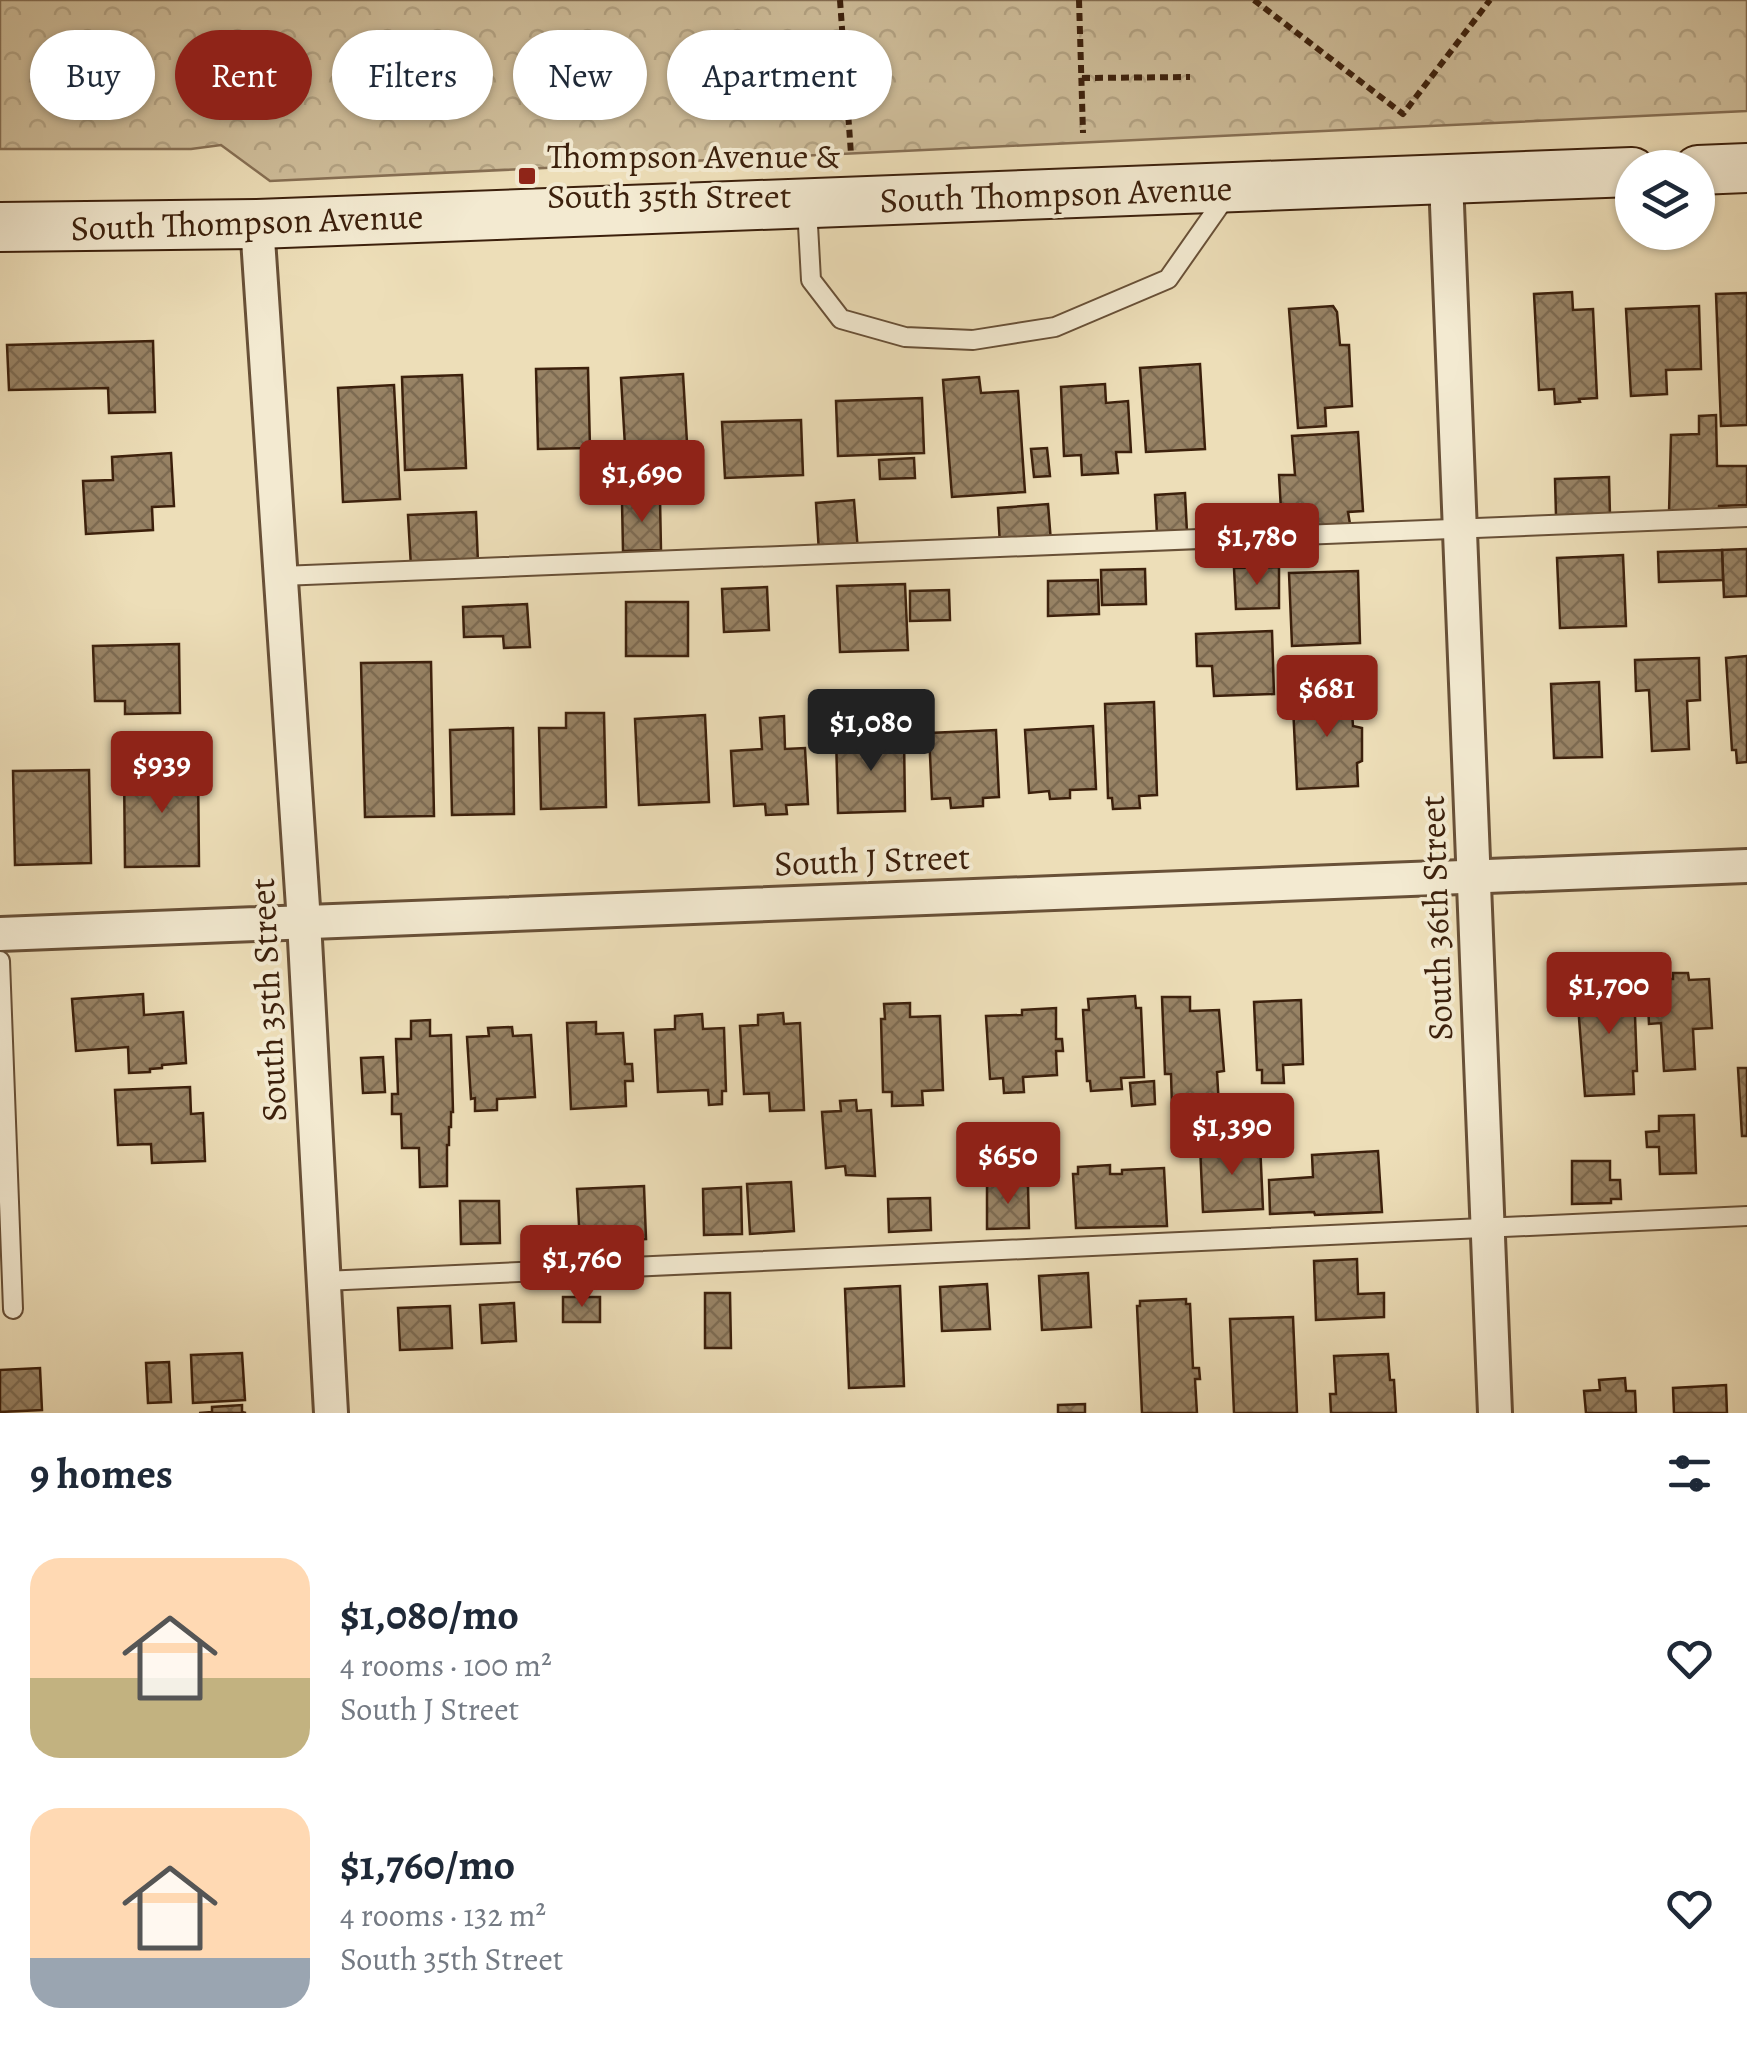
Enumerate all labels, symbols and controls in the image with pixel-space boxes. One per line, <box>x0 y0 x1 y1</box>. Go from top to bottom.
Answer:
chip: Buy <box>30 30 155 120</box>
chip: Rent <box>175 30 312 120</box>
chip: Filters <box>332 30 493 120</box>
chip: New <box>513 30 647 120</box>
chip: Apartment <box>667 30 892 120</box>
place label: Thompson Avenue & South 35th Street <box>547 132 840 220</box>
map controls <box>1615 150 1715 250</box>
button: layers <box>1615 150 1715 250</box>
street label: South Thompson Avenue <box>879 164 1233 224</box>
marker: Thompson Avenue & South 35th Street <box>516 165 538 187</box>
street label: South Thompson Avenue <box>70 192 424 252</box>
pin: $1,690 <box>561 440 723 525</box>
text: $1,690 <box>602 450 682 494</box>
pin: $1,780 <box>1176 503 1338 588</box>
text: $1,780 <box>1217 513 1297 557</box>
pin: $681 <box>1268 655 1386 740</box>
text: $681 <box>1299 665 1355 709</box>
pin: $1,080 <box>790 689 952 774</box>
text: $1,080 <box>830 699 912 743</box>
pin: $939 <box>103 731 221 816</box>
text: $939 <box>133 741 191 785</box>
street label: South 36th Street <box>1408 795 1464 1041</box>
street label: South J Street <box>773 833 971 887</box>
street label: South 35th Street <box>238 877 298 1123</box>
pin: $1,700 <box>1528 952 1690 1037</box>
text: $1,700 <box>1569 962 1649 1006</box>
pin: $1,390 <box>1151 1093 1313 1178</box>
text: $1,390 <box>1192 1103 1272 1147</box>
pin: $650 <box>949 1122 1067 1207</box>
text: $650 <box>978 1132 1038 1176</box>
pin: $1,760 <box>501 1225 663 1310</box>
text: $1,760 <box>542 1235 622 1279</box>
text: 9 homes <box>30 1445 173 1502</box>
icon: filters <box>1662 1446 1717 1501</box>
text: $1,080/mo <box>340 1586 519 1643</box>
icon: home <box>110 1598 230 1718</box>
icon: heart <box>1662 1631 1717 1686</box>
text: 4 rooms · 100 m² <box>340 1643 552 1687</box>
text: South J Street <box>340 1687 519 1731</box>
text: $1,760/mo <box>340 1836 515 1893</box>
icon: home <box>110 1848 230 1968</box>
icon: heart <box>1662 1881 1717 1936</box>
text: 4 rooms · 132 m² <box>340 1893 546 1937</box>
text: South 35th Street <box>340 1937 563 1981</box>

